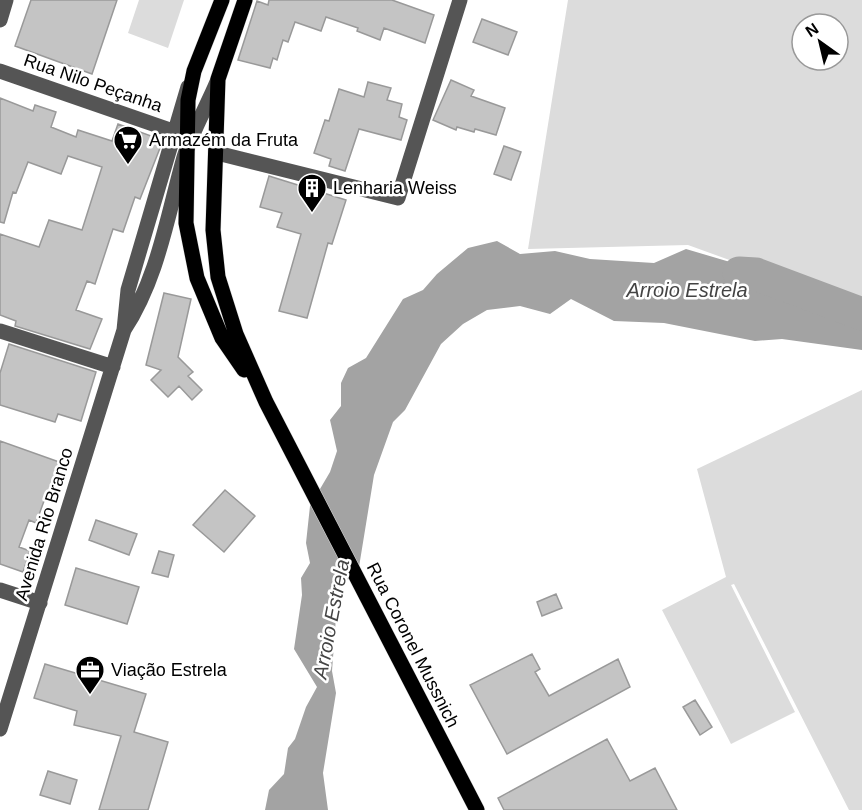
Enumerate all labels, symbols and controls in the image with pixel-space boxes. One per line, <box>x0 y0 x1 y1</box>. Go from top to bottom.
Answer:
north arrow <box>790 12 850 72</box>
text: N <box>802 20 821 40</box>
street label: Rua Nilo Peçanha <box>21 50 166 116</box>
supermarket icon: Armazém da Fruta <box>112 124 144 166</box>
place label: Armazém da Fruta <box>149 130 299 150</box>
building icon: Lenharia Weiss <box>296 172 328 214</box>
place label: Lenharia Weiss <box>333 178 457 198</box>
water label: Arroio Estrela <box>625 279 748 301</box>
street label: Avenida Rio Branco <box>11 445 77 603</box>
water label: Arroio Estrela <box>308 557 353 682</box>
street label: Rua Coronel Mussnich <box>363 559 463 731</box>
office icon: Viação Estrela <box>74 654 106 696</box>
place label: Viação Estrela <box>111 660 228 680</box>

